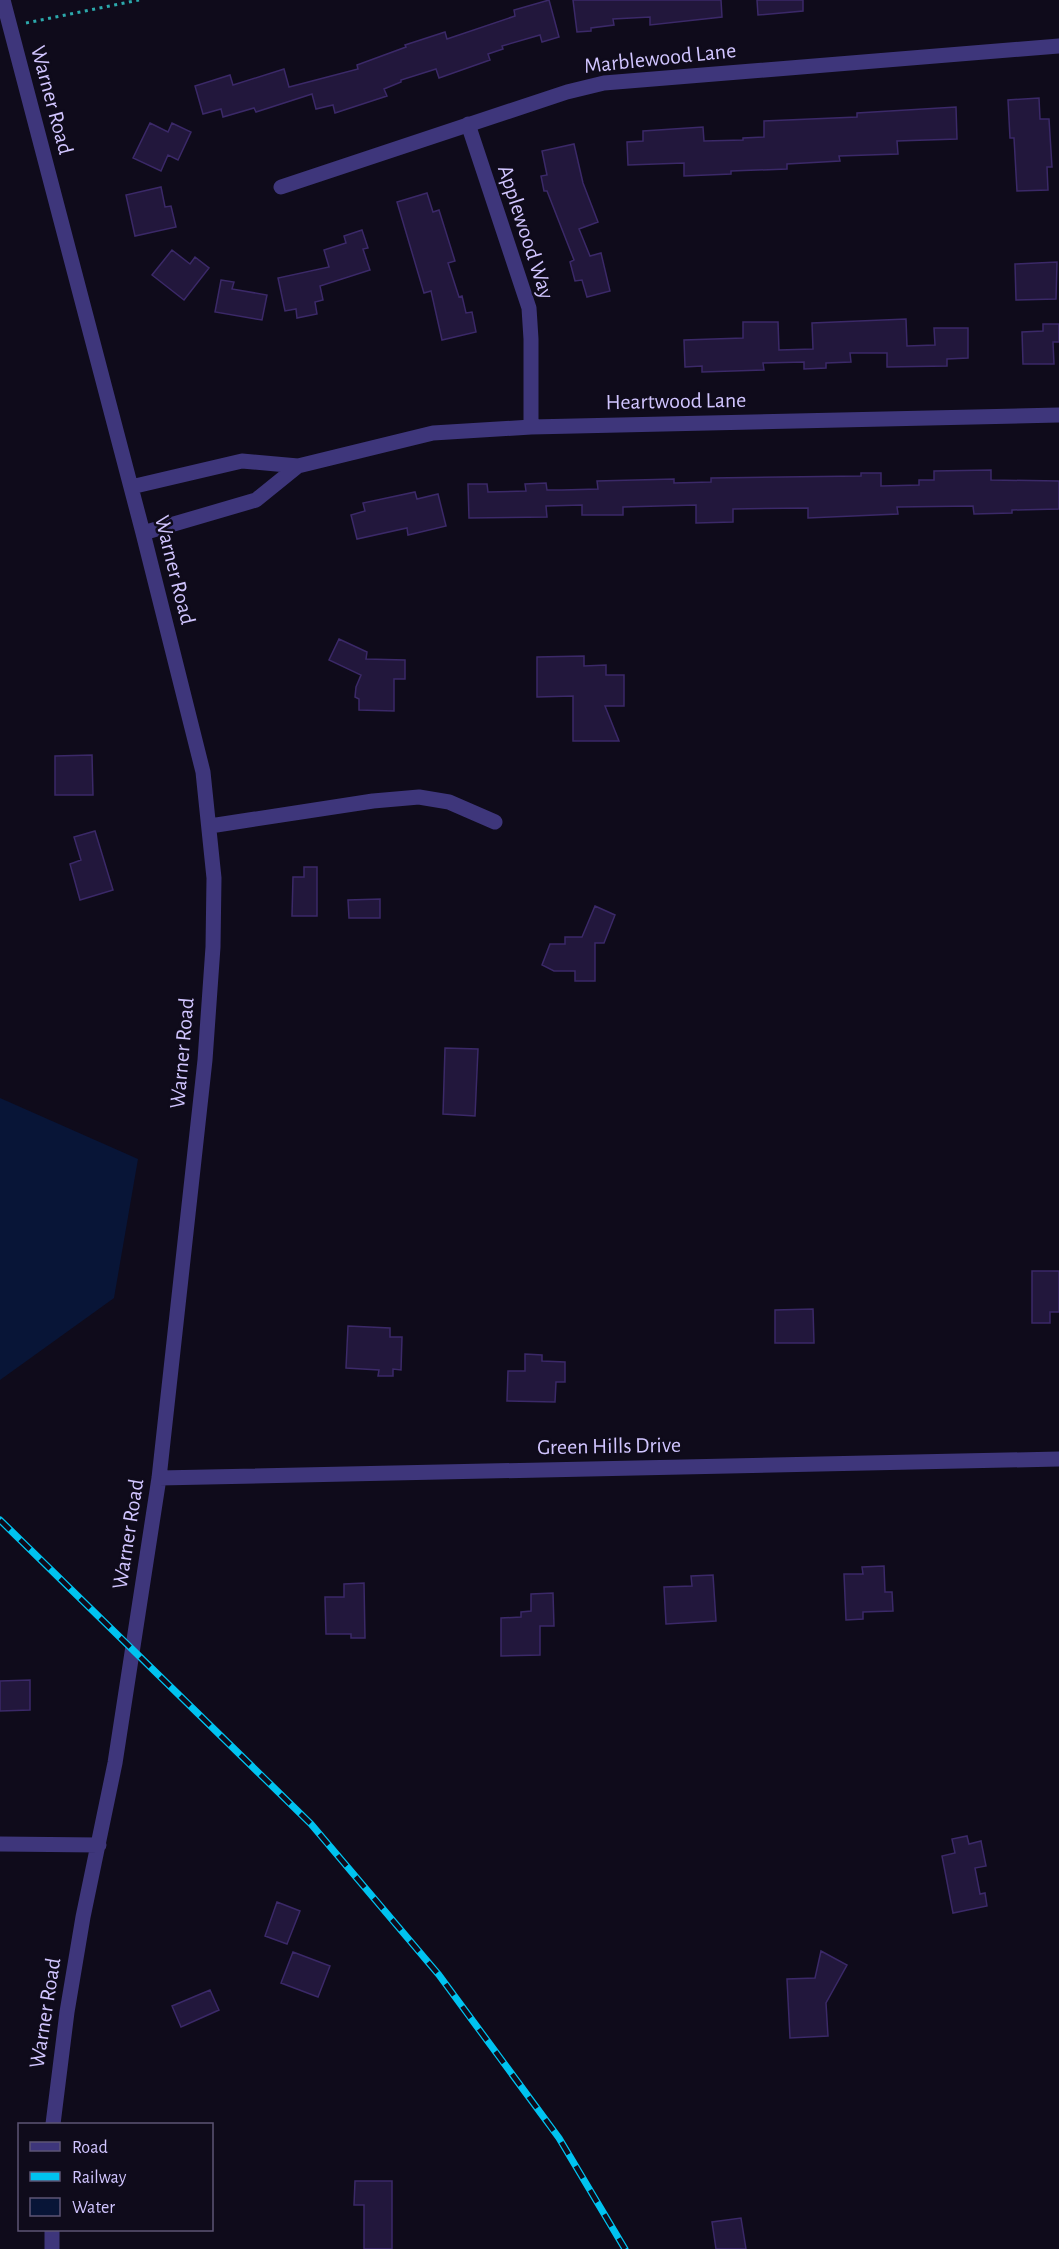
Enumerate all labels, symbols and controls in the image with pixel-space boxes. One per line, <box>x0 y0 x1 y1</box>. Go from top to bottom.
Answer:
street label: Marblewood Lane <box>583 39 737 77</box>
street label: Warner Road <box>27 43 77 157</box>
street label: Applewood Way <box>494 162 558 302</box>
street label: Heartwood Lane <box>606 389 746 413</box>
street label: Warner Road <box>151 513 199 627</box>
street label: Warner Road <box>166 997 198 1109</box>
street label: Green Hills Drive <box>537 1434 681 1458</box>
street label: Warner Road <box>108 1477 148 1591</box>
street label: Warner Road <box>25 1956 65 2070</box>
legend <box>18 2123 213 2231</box>
text: Road <box>72 2139 108 2157</box>
text: Railway <box>72 2169 127 2187</box>
text: Water <box>72 2199 115 2217</box>

